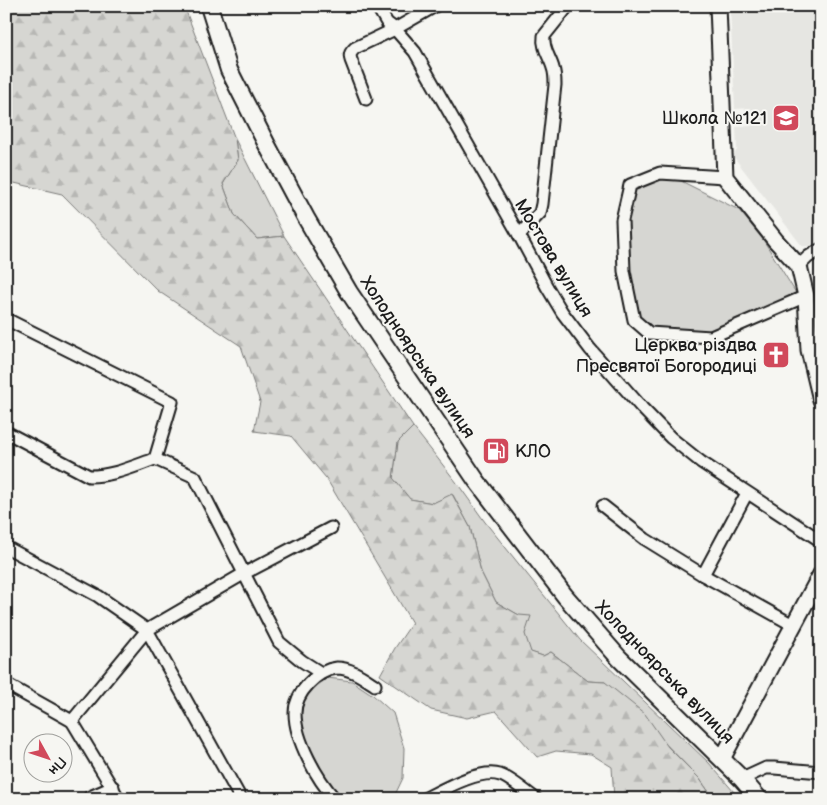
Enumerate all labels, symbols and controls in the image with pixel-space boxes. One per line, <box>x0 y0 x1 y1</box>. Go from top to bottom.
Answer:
school or university icon: Школа №121 <box>771 103 801 133</box>
place label: Школа №121 <box>662 108 767 129</box>
street label: Мостова вулиця <box>510 195 597 321</box>
street label: Холодноярська вулиця <box>355 272 480 442</box>
place label: Церква різдва Пресвятої Богородиці <box>576 335 757 377</box>
church icon: Церква різдва Пресвятої Богородиці <box>761 340 791 370</box>
fuel station icon: КЛО <box>481 436 511 466</box>
place label: КЛО <box>515 441 551 462</box>
street label: Холодноярська вулиця <box>591 596 739 748</box>
north arrow <box>22 732 72 782</box>
text: Пн <box>45 753 70 779</box>

